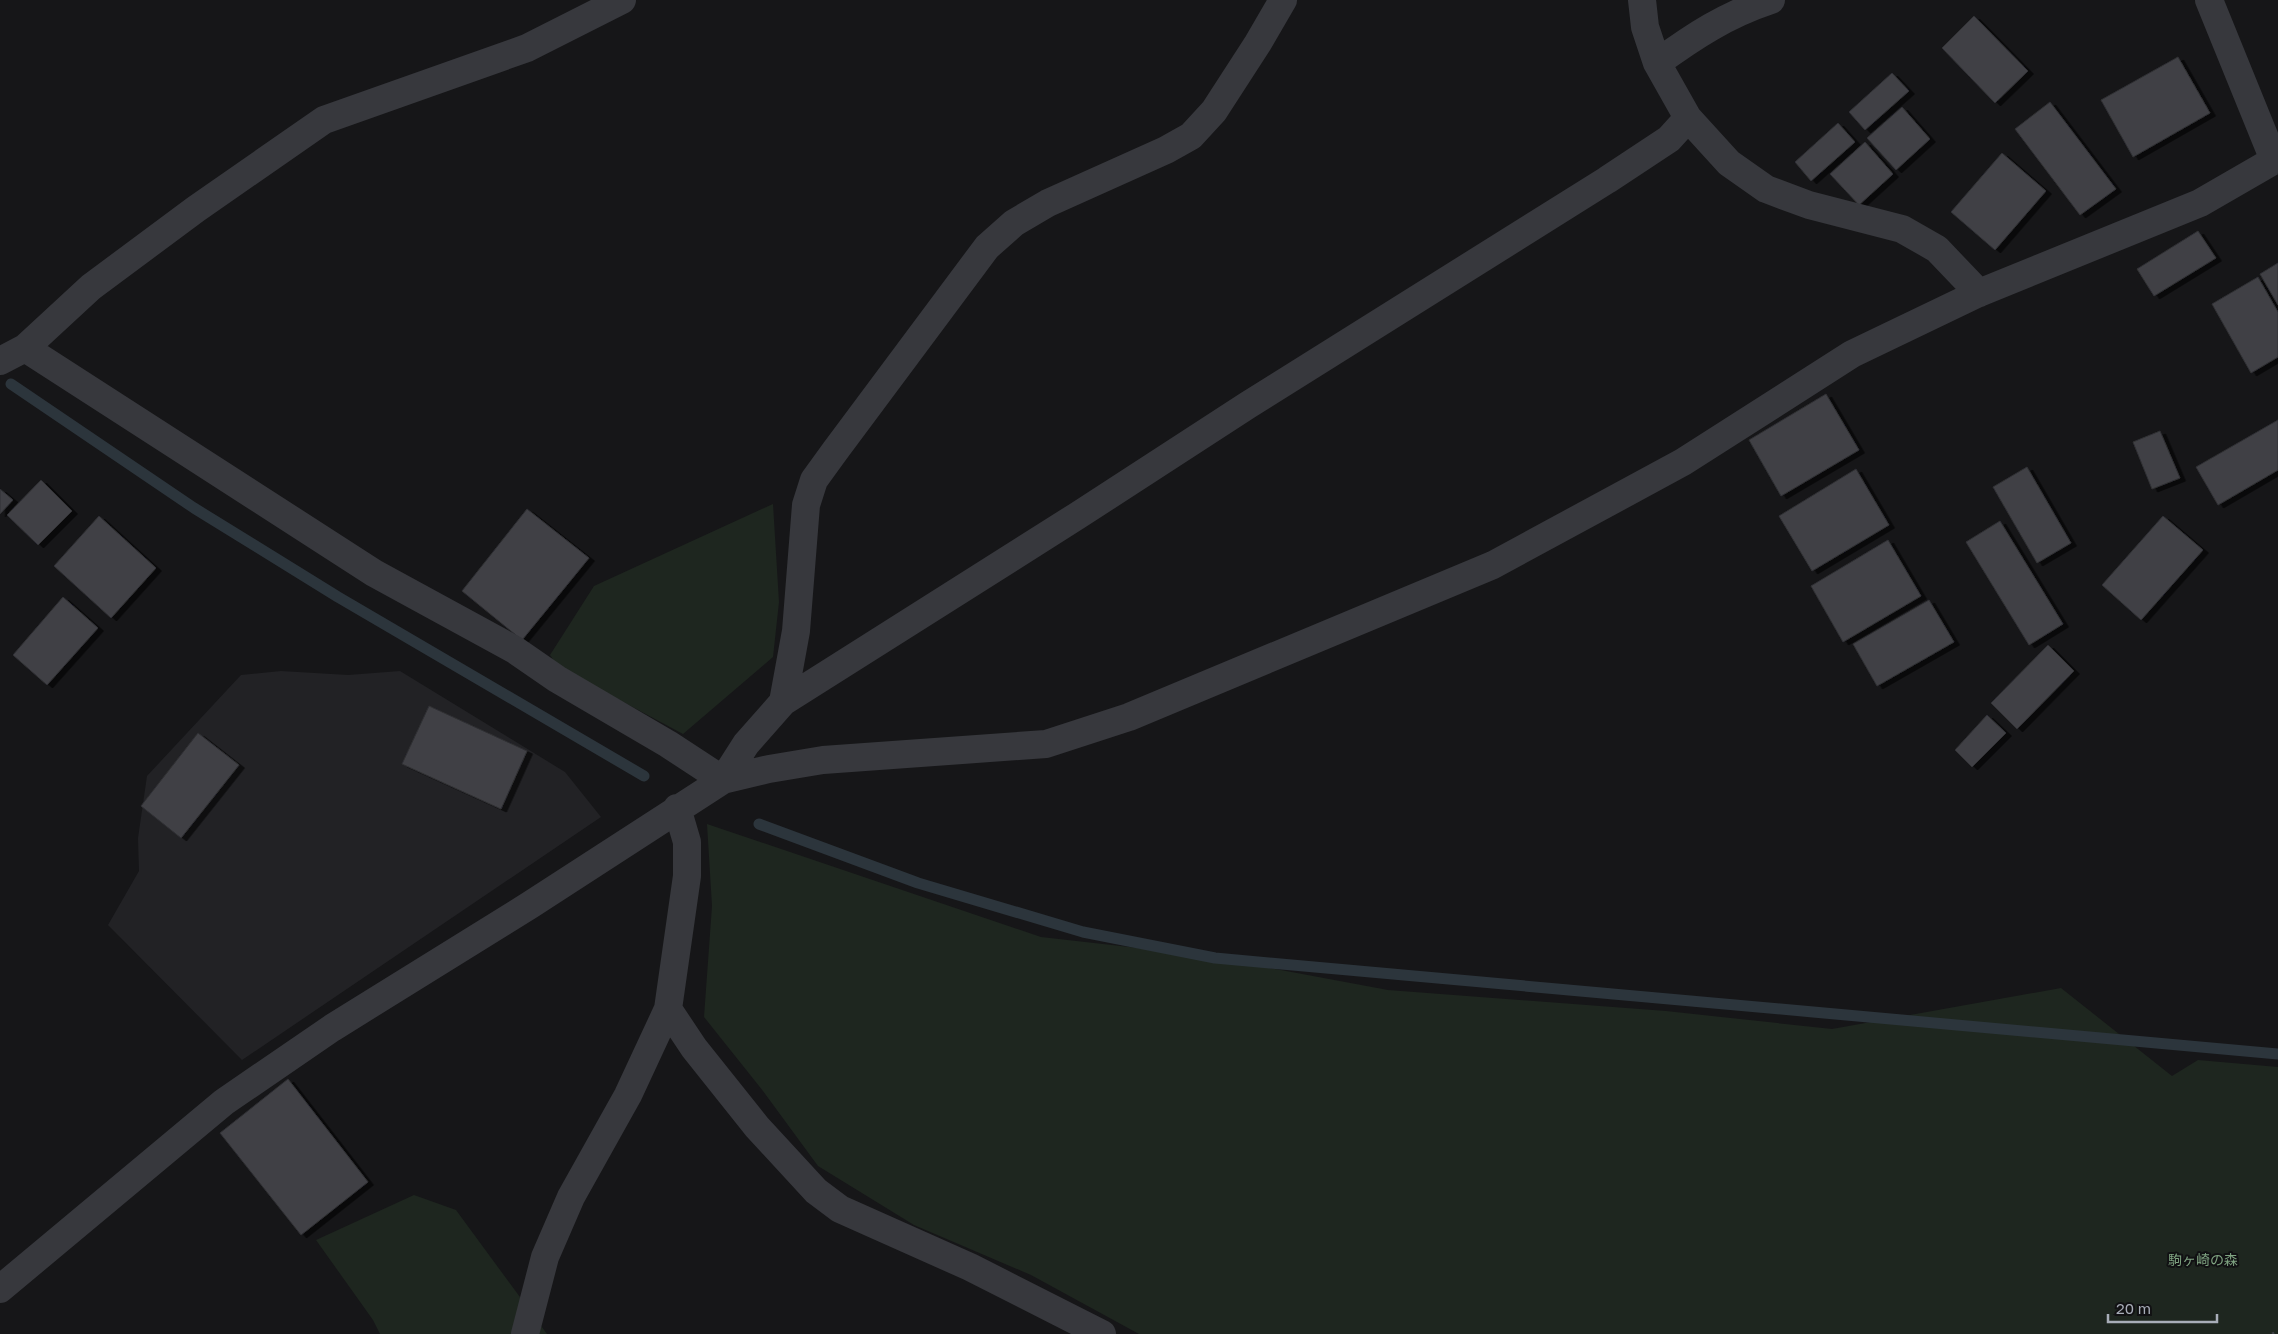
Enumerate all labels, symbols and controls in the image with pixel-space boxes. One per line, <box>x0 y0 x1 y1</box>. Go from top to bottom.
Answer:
park label: 駒ヶ崎の森 <box>2168 1251 2238 1268</box>
scale bar <box>2108 1292 2217 1324</box>
text: 20 m <box>2116 1299 2151 1317</box>

